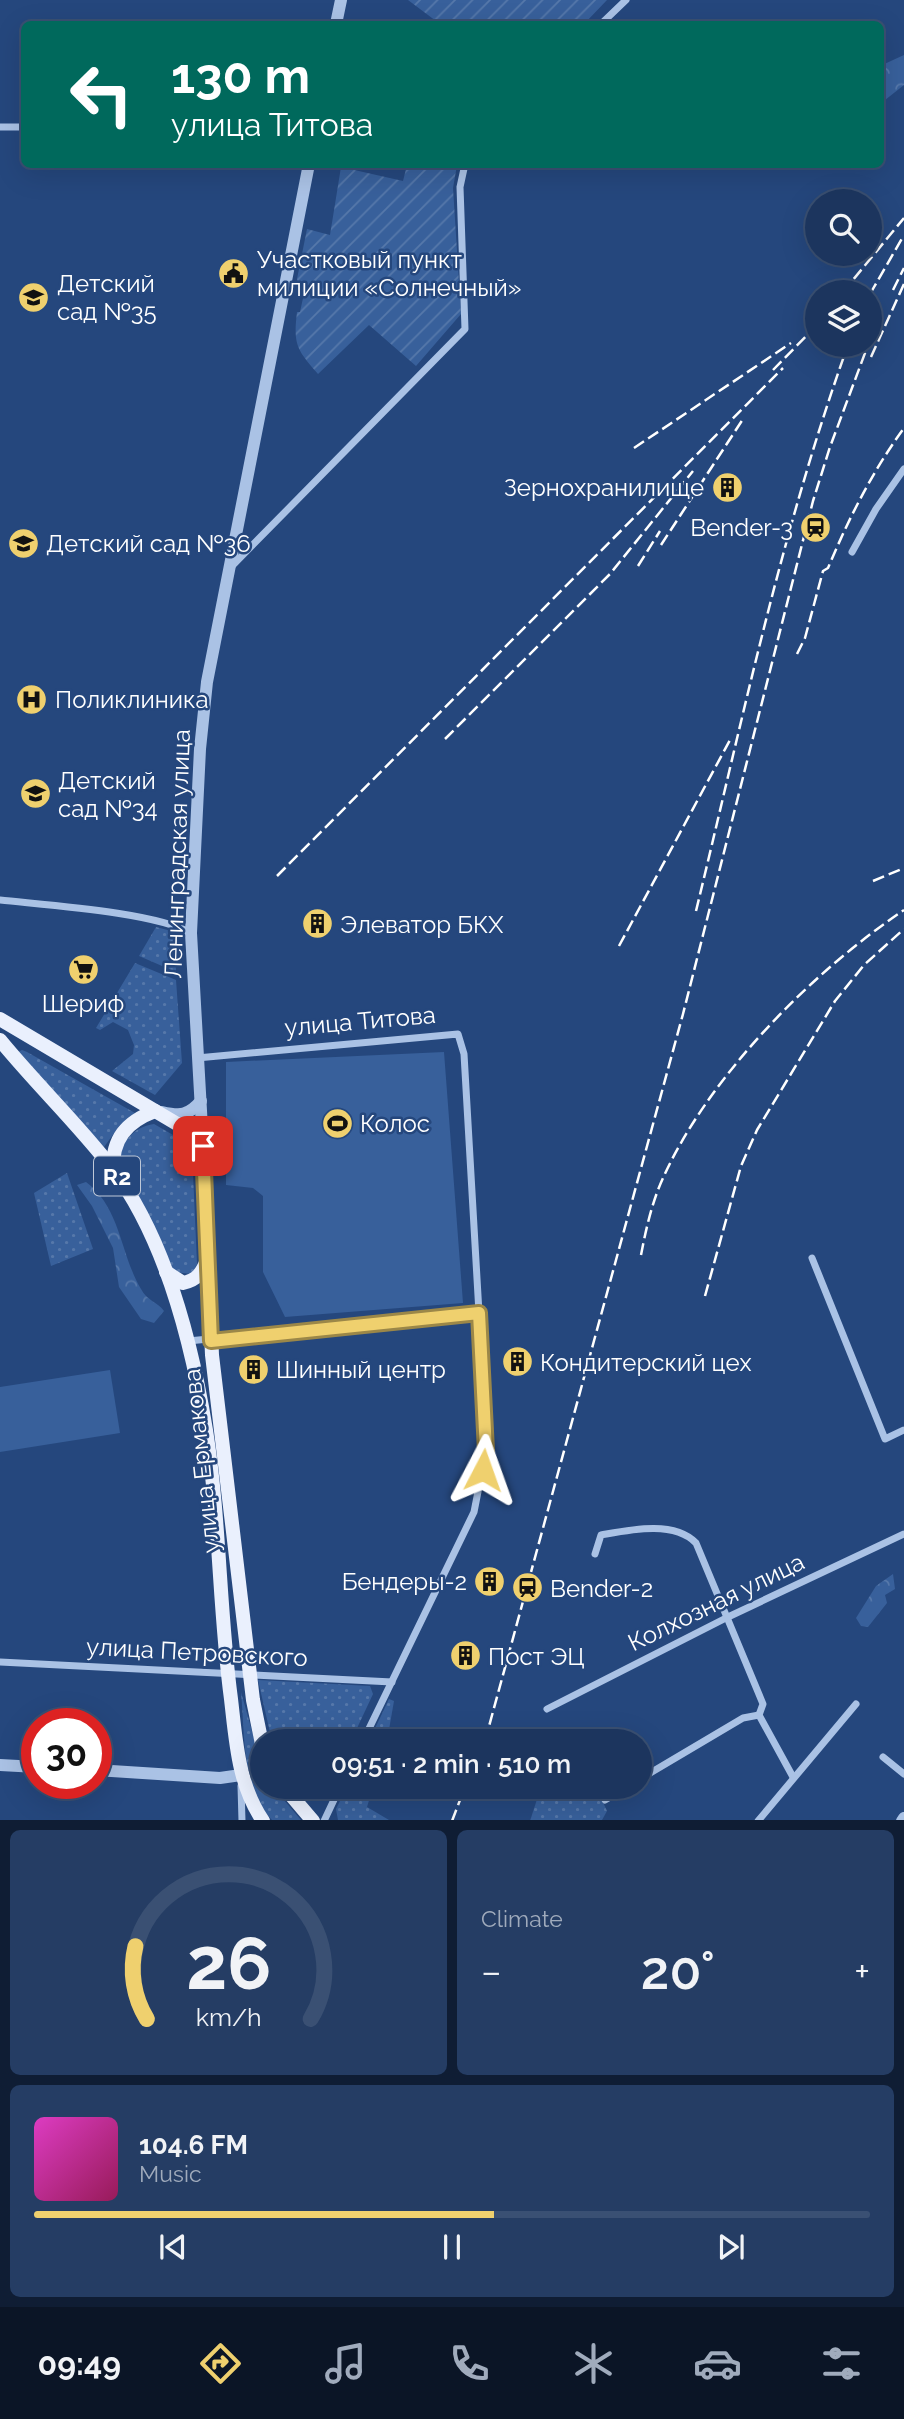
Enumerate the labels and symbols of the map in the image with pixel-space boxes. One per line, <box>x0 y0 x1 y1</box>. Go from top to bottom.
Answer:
place label: Участковый пункт милиции «Солнечный» <box>257 245 521 302</box>
public building icon: Участковый пункт милиции «Солнечный» <box>217 256 251 290</box>
place label: Детский сад №35 <box>57 269 157 326</box>
school or university icon: Детский сад №35 <box>17 280 51 314</box>
building icon: Зернохранилище <box>710 470 744 504</box>
place label: Зернохранилище <box>504 473 704 502</box>
station icon: Bender-3 <box>799 510 833 544</box>
place label: Bender-3 <box>690 513 793 542</box>
school or university icon: Детский сад №36 <box>6 526 40 560</box>
place label: Детский сад №36 <box>46 529 251 558</box>
hospital icon: Поликлиника <box>15 682 49 716</box>
place label: Поликлиника <box>55 685 208 714</box>
street label: Ленинградская улица <box>158 729 196 979</box>
place label: Детский сад №34 <box>58 766 158 823</box>
school or university icon: Детский сад №34 <box>18 777 52 811</box>
building icon: Элеватор БКХ <box>300 907 334 941</box>
place label: Элеватор БКХ <box>340 910 504 939</box>
supermarket icon: Шериф <box>66 952 100 986</box>
place label: Шериф <box>42 989 124 1018</box>
street label: улица Титова <box>283 1000 437 1042</box>
sports icon: Колос <box>320 1106 354 1140</box>
place label: Колос <box>360 1109 430 1138</box>
pin <box>173 1116 233 1176</box>
road number: R2 <box>94 1156 140 1196</box>
building icon: Кондитерский цех <box>500 1345 534 1379</box>
place label: Кондитерский цех <box>540 1348 752 1377</box>
building icon: Шинный центр <box>236 1352 270 1386</box>
place label: Шинный центр <box>276 1355 446 1384</box>
street label: улица Ермакова <box>177 1367 225 1555</box>
position arrow <box>446 1433 520 1507</box>
street label: Колхозная улица <box>623 1547 809 1657</box>
building icon: Бендеры-2 <box>473 1564 507 1598</box>
place label: Бендеры-2 <box>342 1567 467 1596</box>
station icon: Bender-2 <box>510 1571 544 1605</box>
place label: Bender-2 <box>550 1574 653 1603</box>
street label: улица Петровского <box>85 1632 309 1672</box>
building icon: Пост ЭЦ <box>448 1639 482 1673</box>
place label: Пост ЭЦ <box>488 1642 585 1671</box>
speed limit sign: 30 <box>21 1708 112 1799</box>

